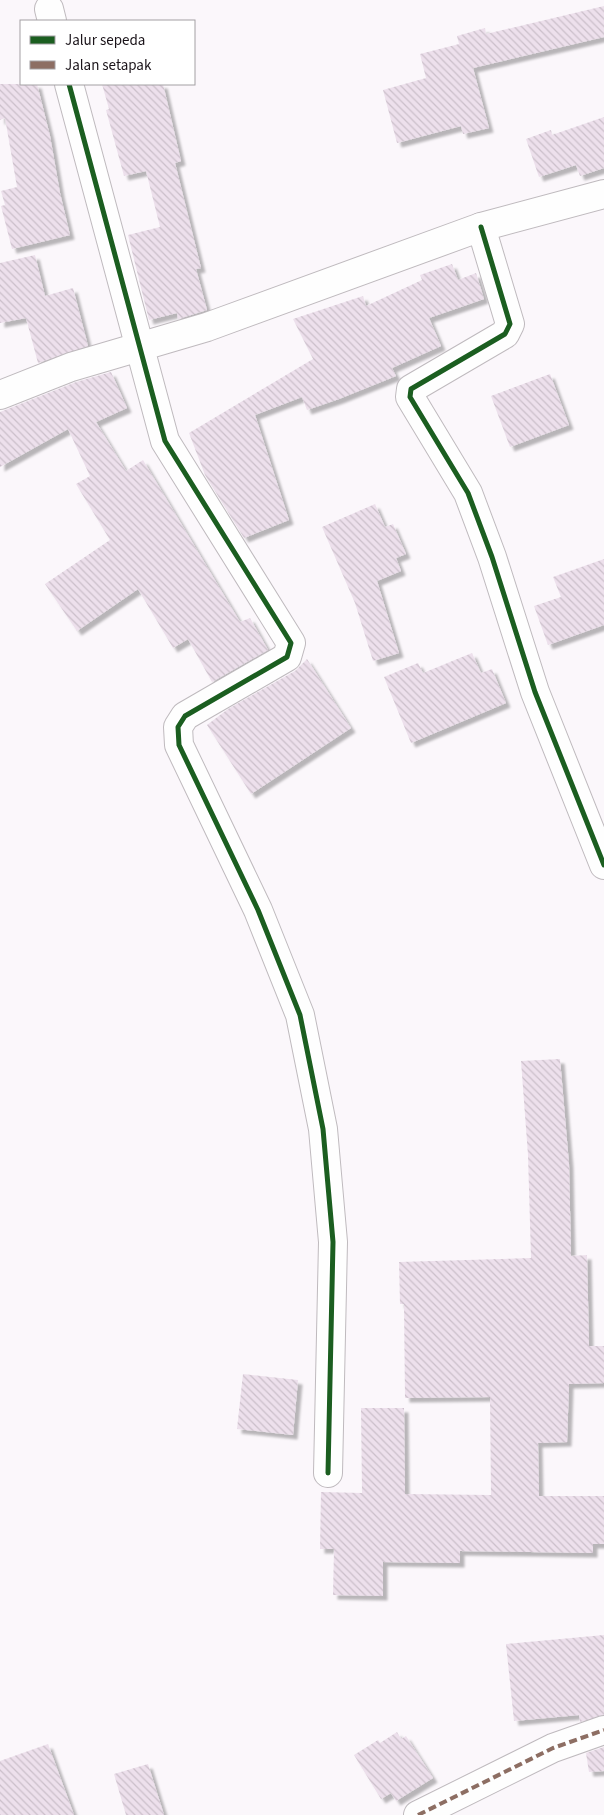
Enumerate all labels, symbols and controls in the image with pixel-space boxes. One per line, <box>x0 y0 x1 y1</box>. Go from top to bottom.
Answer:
legend <box>20 20 195 85</box>
text: Jalur sepeda <box>65 30 145 51</box>
text: Jalan setapak <box>65 55 152 76</box>

